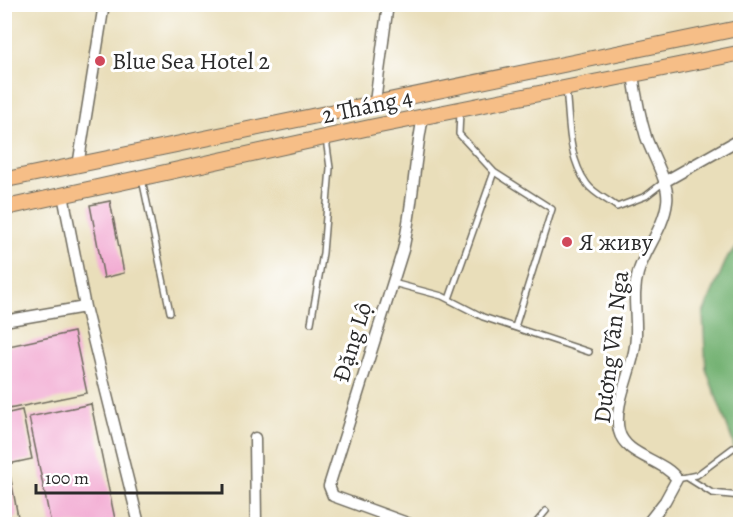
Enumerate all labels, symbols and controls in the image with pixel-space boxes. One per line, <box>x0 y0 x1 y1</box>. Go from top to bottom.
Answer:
place label: Blue Sea Hotel 2 <box>112 45 270 77</box>
marker: Blue Sea Hotel 2 <box>93 54 107 68</box>
street label: 2 Tháng 4 <box>319 81 415 131</box>
place label: Я живу <box>579 226 653 258</box>
marker: Я живу <box>560 235 574 249</box>
street label: Dương Vân Nga <box>586 268 636 425</box>
street label: Đặng Lộ <box>325 298 379 386</box>
scale bar <box>36 457 222 495</box>
text: 100 m <box>45 466 89 490</box>

